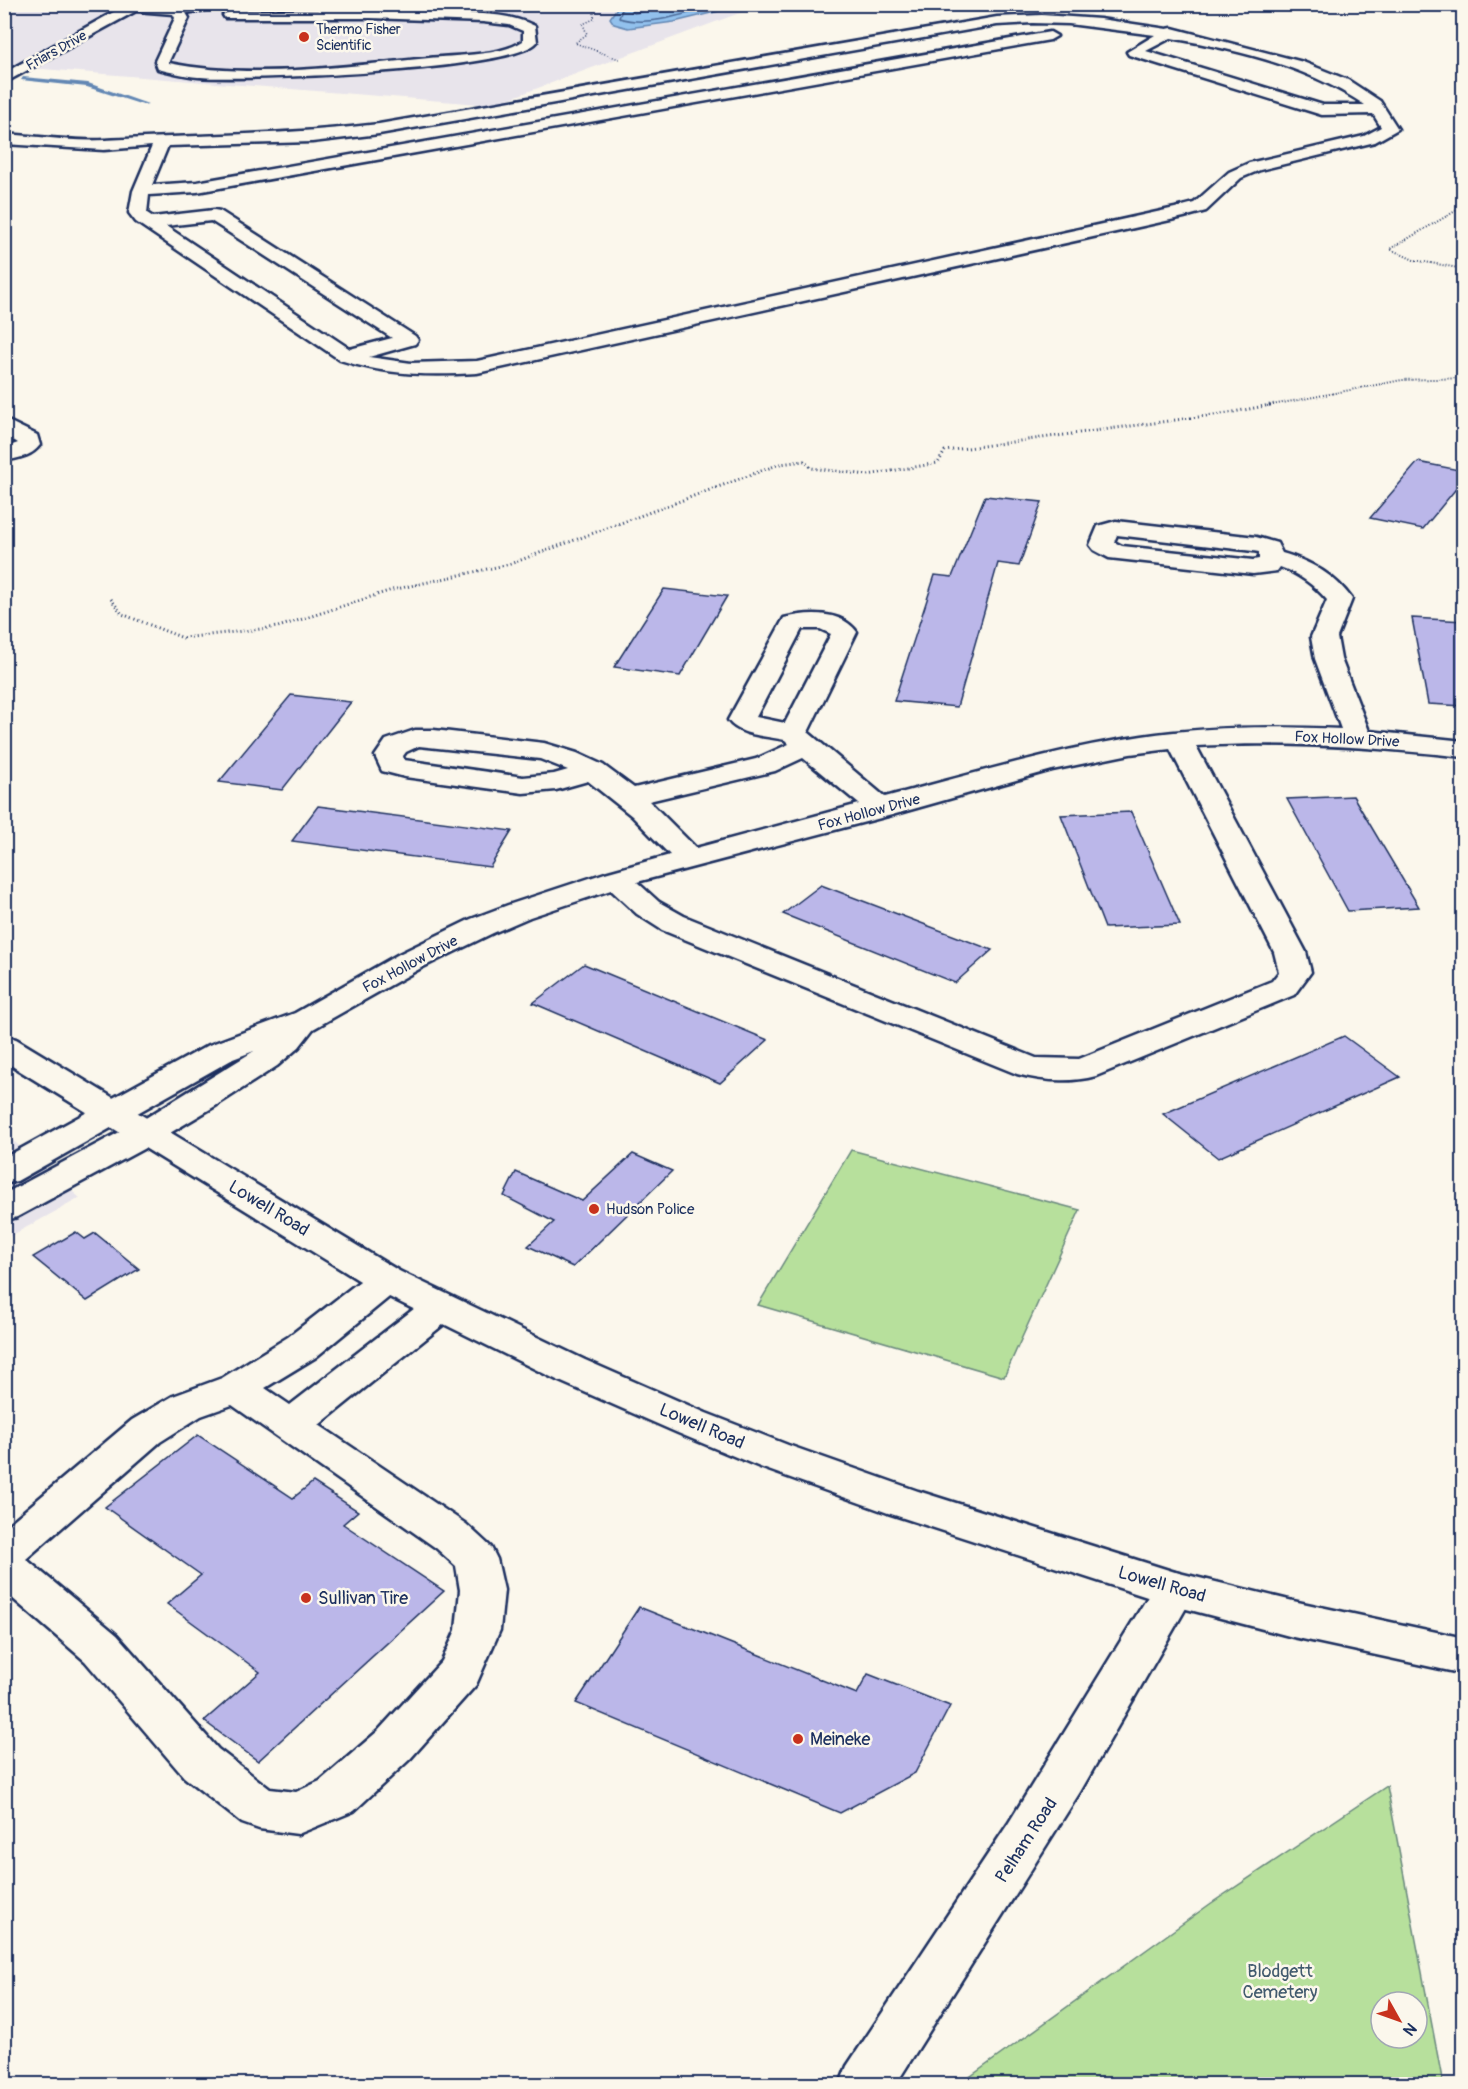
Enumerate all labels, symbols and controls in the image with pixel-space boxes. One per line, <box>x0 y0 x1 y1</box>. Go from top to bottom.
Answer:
place label: Thermo Fisher Scientific <box>316 21 401 54</box>
street label: Friars Drive <box>23 27 90 74</box>
marker: Thermo Fisher Scientific <box>297 30 311 44</box>
street label: Fox Hollow Drive <box>1294 727 1400 752</box>
street label: Fox Hollow Drive <box>816 790 923 835</box>
street label: Fox Hollow Drive <box>359 931 462 997</box>
street label: Lowell Road <box>224 1175 313 1242</box>
place label: Hudson Police <box>606 1200 695 1219</box>
marker: Hudson Police <box>587 1202 601 1216</box>
street label: Lowell Road <box>656 1398 748 1455</box>
street label: Lowell Road <box>1115 1561 1208 1608</box>
place label: Sullivan Tire <box>318 1587 408 1610</box>
marker: Sullivan Tire <box>299 1591 313 1605</box>
place label: Meineke <box>810 1728 870 1751</box>
marker: Meineke <box>791 1732 805 1746</box>
street label: Pelham Road <box>990 1793 1063 1887</box>
park label: Blodgett Cemetery <box>1243 1960 1318 2004</box>
north arrow <box>1369 1990 1429 2050</box>
text: N <box>1398 2018 1421 2040</box>

